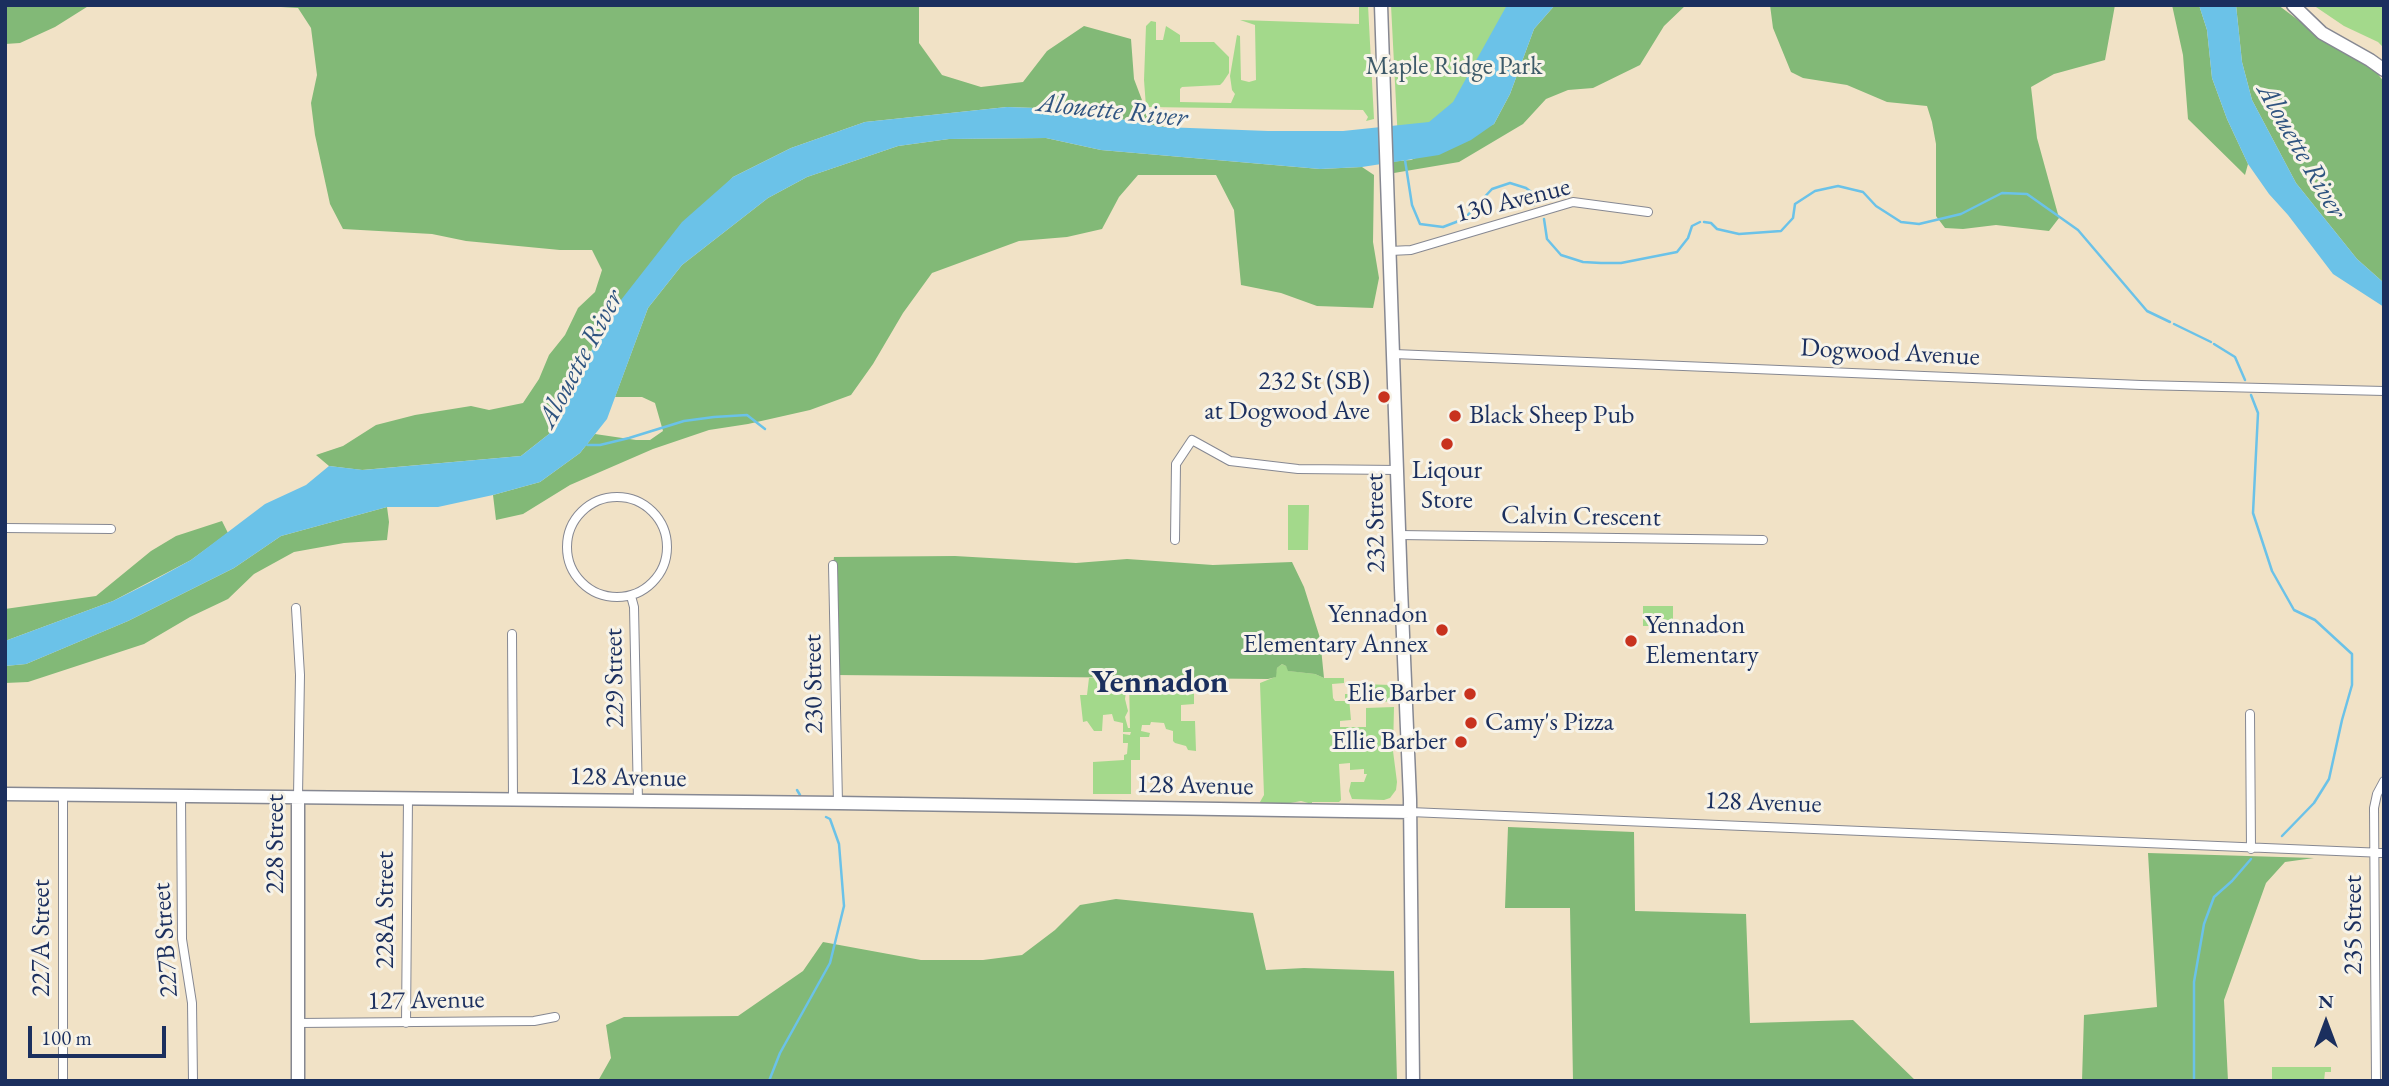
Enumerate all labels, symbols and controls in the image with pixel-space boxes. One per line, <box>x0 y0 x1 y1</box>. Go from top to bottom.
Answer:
park label: Maple Ridge Park <box>1366 51 1542 83</box>
water label: Alouette River <box>2249 77 2353 225</box>
water label: Alouette River <box>1035 86 1189 136</box>
street label: 130 Avenue <box>1452 172 1574 230</box>
water label: Alouette River <box>531 284 631 434</box>
street label: Dogwood Avenue <box>1799 333 1981 373</box>
place label: 232 St (SB) at Dogwood Ave <box>1204 366 1370 428</box>
marker: 232 St (SB) at Dogwood Ave <box>1376 389 1392 405</box>
place label: Black Sheep Pub <box>1469 400 1634 432</box>
marker: Black Sheep Pub <box>1447 408 1463 424</box>
marker: Liqour Store <box>1439 436 1455 452</box>
place label: Liqour Store <box>1412 455 1482 516</box>
street label: 232 Street <box>1360 473 1392 573</box>
street label: Calvin Crescent <box>1501 500 1661 534</box>
place label: Yennadon Elementary Annex <box>1243 599 1428 660</box>
place label: Yennadon Elementary <box>1645 610 1759 672</box>
marker: Yennadon Elementary Annex <box>1434 622 1450 638</box>
street label: 229 Street <box>599 628 631 728</box>
marker: Yennadon Elementary <box>1623 633 1639 649</box>
street label: 230 Street <box>798 634 830 734</box>
district label: Yennadon <box>1092 663 1228 703</box>
place label: Elie Barber <box>1347 678 1456 710</box>
marker: Elie Barber <box>1462 686 1478 702</box>
place label: Camy's Pizza <box>1485 707 1614 739</box>
marker: Camy's Pizza <box>1463 715 1479 731</box>
place label: Ellie Barber <box>1332 726 1447 758</box>
marker: Ellie Barber <box>1453 734 1469 750</box>
street label: 128 Avenue <box>569 761 687 795</box>
street label: 128 Avenue <box>1136 769 1254 803</box>
street label: 128 Avenue <box>1704 785 1822 821</box>
street label: 228 Street <box>260 794 292 894</box>
street label: 228A Street <box>370 851 402 969</box>
street label: 235 Street <box>2338 875 2370 975</box>
street label: 227A Street <box>26 879 58 997</box>
street label: 227B Street <box>146 882 186 998</box>
street label: 127 Avenue <box>367 984 485 1018</box>
north arrow <box>2291 988 2361 1058</box>
text: N <box>2318 989 2334 1014</box>
scale bar <box>32 1012 170 1056</box>
text: 100 m <box>41 1024 92 1051</box>

